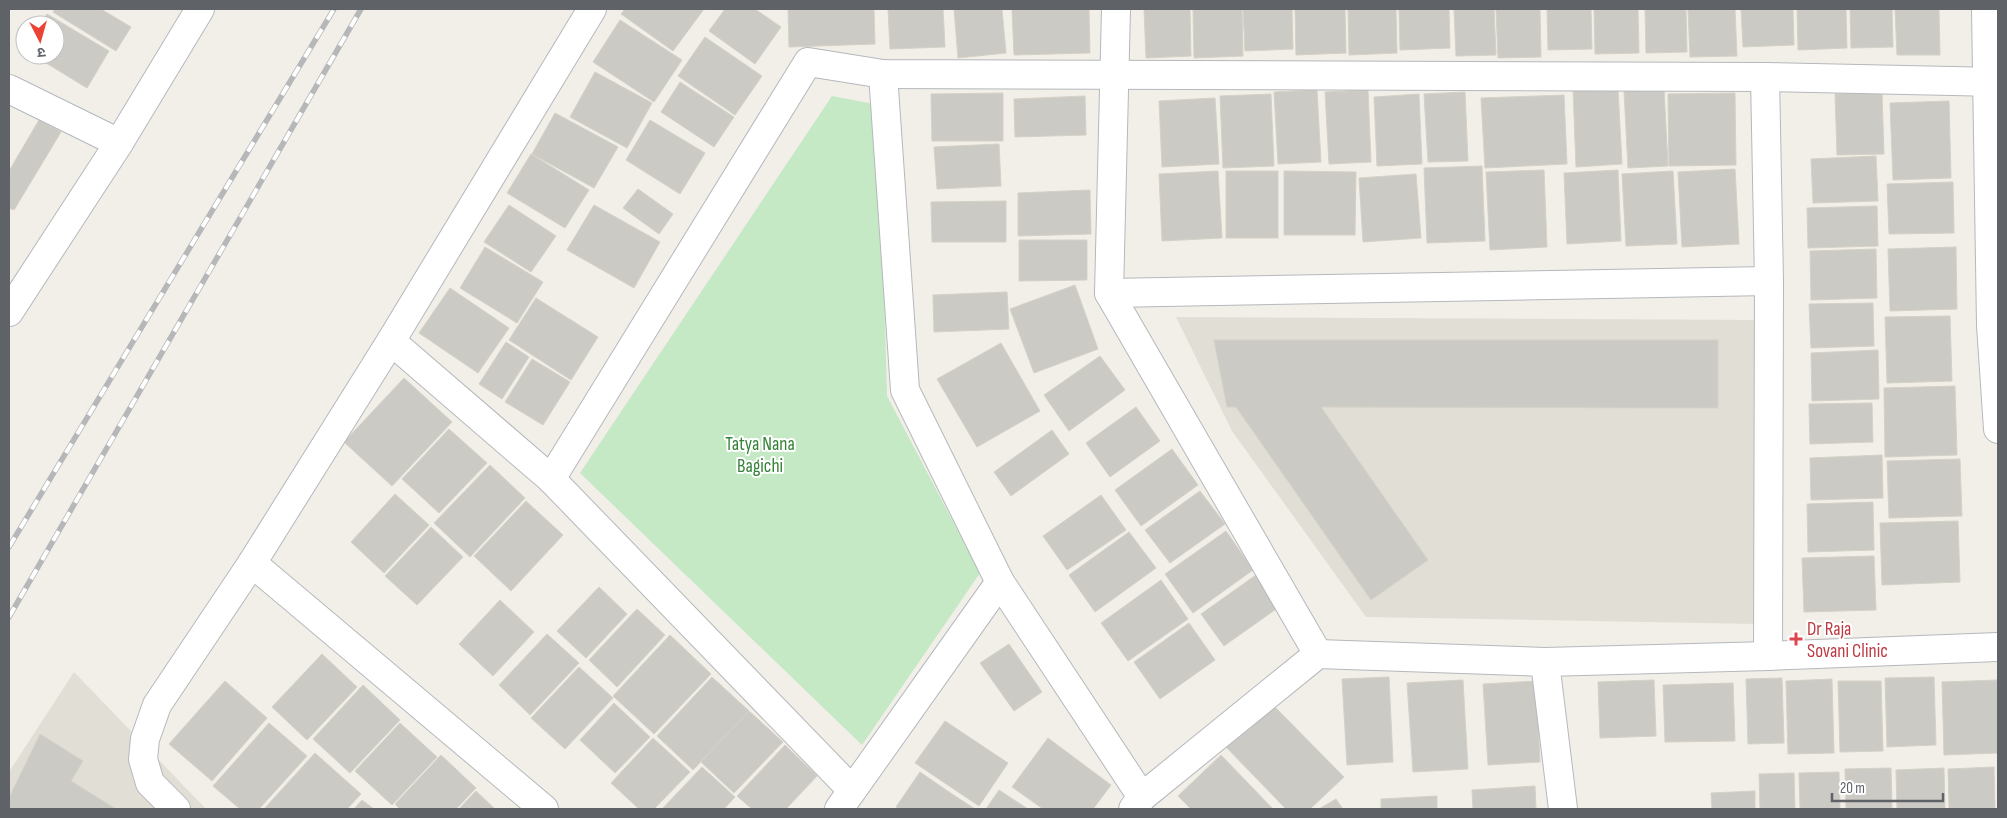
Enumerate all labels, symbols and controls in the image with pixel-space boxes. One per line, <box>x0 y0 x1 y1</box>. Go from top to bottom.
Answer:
north arrow <box>15 15 65 65</box>
text: उ <box>36 44 46 61</box>
park label: Tatya Nana Bagichi <box>725 433 795 478</box>
place label: Dr Raja Sovani Clinic <box>1807 618 1888 663</box>
marker: Dr Raja Sovani Clinic <box>1789 632 1803 646</box>
scale bar <box>1832 770 1943 802</box>
text: 20 m <box>1840 779 1865 798</box>

